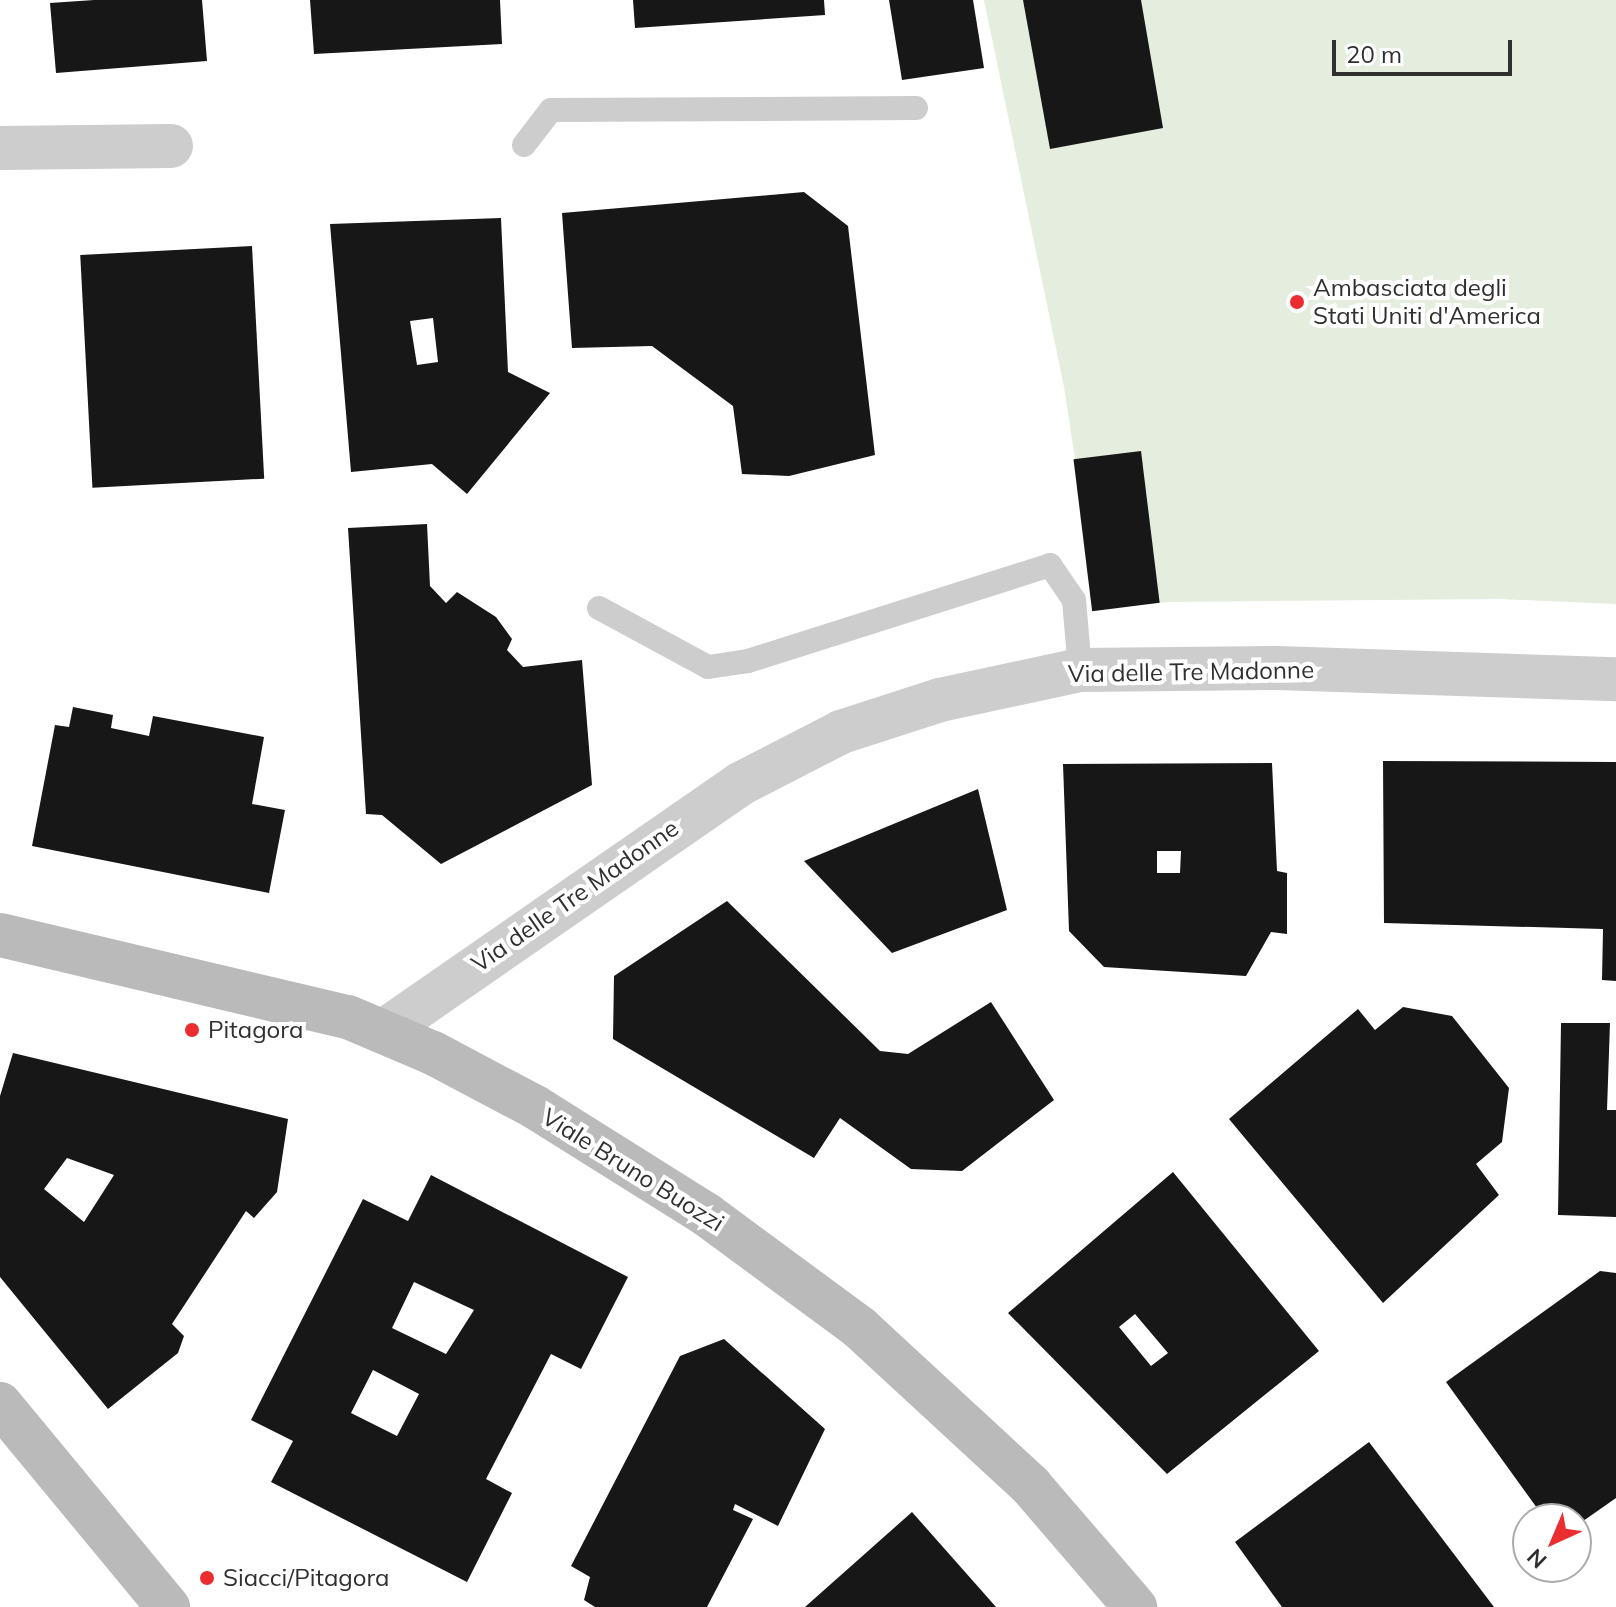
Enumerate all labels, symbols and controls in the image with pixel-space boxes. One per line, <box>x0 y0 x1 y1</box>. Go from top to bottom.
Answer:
scale bar <box>1336 24 1516 74</box>
text: 20 m <box>1346 39 1402 69</box>
place label: Ambasciata degli Stati Uniti d'America <box>1313 274 1541 330</box>
marker: Ambasciata degli Stati Uniti d'America <box>1288 293 1306 311</box>
street label: Via delle Tre Madonne <box>1068 655 1314 689</box>
street label: Via delle Tre Madonne <box>466 814 684 978</box>
place label: Pitagora <box>208 1016 303 1044</box>
marker: Pitagora <box>183 1021 201 1039</box>
street label: Viale Bruno Buozzi <box>537 1102 729 1238</box>
north arrow <box>1512 1503 1592 1583</box>
text: N <box>1521 1543 1552 1575</box>
place label: Siacci/Pitagora <box>223 1564 389 1592</box>
marker: Siacci/Pitagora <box>198 1569 216 1587</box>

